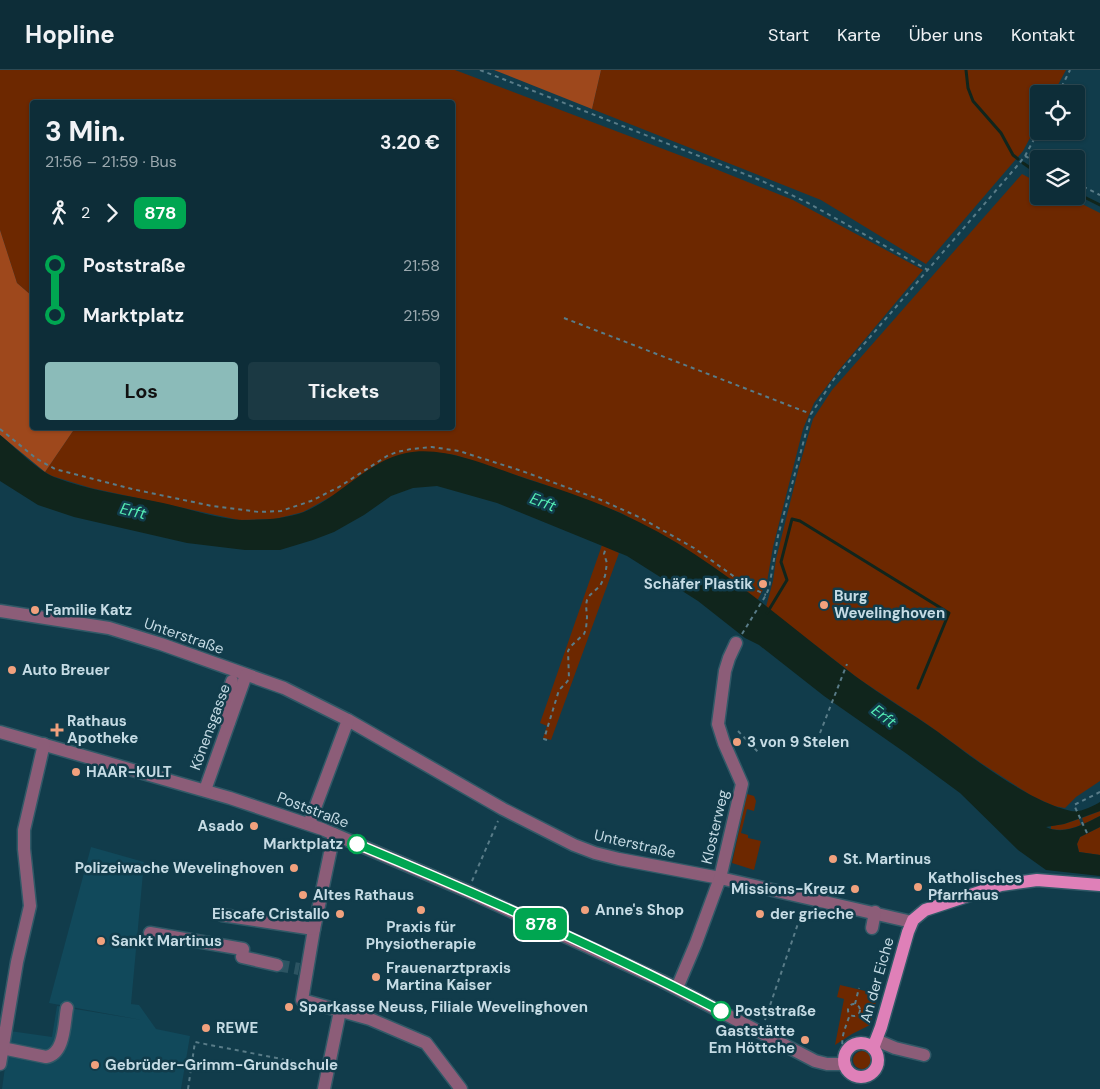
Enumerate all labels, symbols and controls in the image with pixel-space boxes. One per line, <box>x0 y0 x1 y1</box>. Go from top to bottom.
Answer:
text: Hopline <box>25 19 115 50</box>
text: Start <box>768 23 809 47</box>
text: Karte <box>837 23 881 47</box>
text: Über uns <box>909 23 983 47</box>
text: Kontakt <box>1011 23 1075 47</box>
map controls <box>1030 85 1085 205</box>
button: locate <box>1030 85 1085 140</box>
text: 3 Min. <box>45 113 125 150</box>
text: 3.20 € <box>380 130 440 155</box>
button: layers <box>1030 150 1085 205</box>
text: 21:56 – 21:59 · Bus <box>45 151 177 172</box>
icon: walk <box>45 199 73 227</box>
icon: forward <box>98 199 126 227</box>
text: 878 <box>144 201 176 225</box>
text: 2 <box>81 202 90 223</box>
text: Poststraße <box>83 253 186 278</box>
text: 21:58 <box>403 255 440 276</box>
text: Marktplatz <box>83 303 184 328</box>
text: 21:59 <box>403 305 440 326</box>
button: Los <box>45 362 238 420</box>
button: Tickets <box>248 362 440 420</box>
water label: Erft <box>527 487 560 517</box>
water label: Erft <box>118 498 149 525</box>
place label: Schäfer Plastik <box>644 574 753 594</box>
marker: Schäfer Plastik <box>757 578 769 590</box>
place label: Burg Wevelinghoven <box>834 586 945 623</box>
marker: Burg Wevelinghoven <box>818 599 830 611</box>
place label: Familie Katz <box>45 600 132 620</box>
marker: Familie Katz <box>29 604 41 616</box>
street label: Unterstraße <box>141 613 227 659</box>
place label: Auto Breuer <box>22 660 110 680</box>
marker: Auto Breuer <box>6 664 18 676</box>
street label: Könensgasse <box>185 681 235 773</box>
water label: Erft <box>867 700 901 733</box>
place label: Rathaus Apotheke <box>67 711 138 748</box>
marker: Rathaus Apotheke <box>51 724 63 736</box>
place label: 3 von 9 Stelen <box>747 732 849 752</box>
marker: 3 von 9 Stelen <box>731 736 743 748</box>
place label: HAAR-KULT <box>86 762 172 782</box>
marker: HAAR-KULT <box>70 766 82 778</box>
street label: Poststraße <box>274 787 352 833</box>
street label: Klosterweg <box>697 788 733 866</box>
place label: Asado <box>198 816 244 836</box>
marker: Asado <box>248 820 260 832</box>
street label: Unterstraße <box>592 825 678 863</box>
place label: Marktplatz <box>263 834 343 854</box>
marker: Marktplatz <box>347 834 367 854</box>
place label: St. Martinus <box>843 849 931 869</box>
marker: St. Martinus <box>827 853 839 865</box>
place label: Polizeiwache Wevelinghoven <box>75 858 284 878</box>
marker: Polizeiwache Wevelinghoven <box>288 862 300 874</box>
place label: Katholisches Pfarrhaus <box>928 868 1022 905</box>
place label: Missions-Kreuz <box>731 879 845 899</box>
marker: Katholisches Pfarrhaus <box>912 881 924 893</box>
marker: Missions-Kreuz <box>849 883 861 895</box>
place label: Altes Rathaus <box>313 885 414 905</box>
marker: Altes Rathaus <box>297 889 309 901</box>
place label: Anne's Shop <box>595 900 684 920</box>
place label: Eiscafe Cristallo <box>212 904 330 924</box>
marker: Praxis für Physiotherapie <box>415 904 427 916</box>
marker: Anne's Shop <box>579 904 591 916</box>
place label: der grieche <box>770 904 854 924</box>
marker: Eiscafe Cristallo <box>334 908 346 920</box>
line badge: 878 <box>512 908 570 940</box>
marker: der grieche <box>754 908 766 920</box>
text: 878 <box>525 912 557 936</box>
place label: Praxis für Physiotherapie <box>366 917 476 954</box>
place label: Sankt Martinus <box>111 931 222 951</box>
marker: Sankt Martinus <box>95 935 107 947</box>
street label: An der Eiche <box>855 935 899 1025</box>
place label: Frauenarztpraxis Martina Kaiser <box>386 958 511 995</box>
marker: Frauenarztpraxis Martina Kaiser <box>370 971 382 983</box>
place label: Sparkasse Neuss, Filiale Wevelinghoven <box>299 997 588 1017</box>
marker: Sparkasse Neuss, Filiale Wevelinghoven <box>283 1001 295 1013</box>
marker: Poststraße <box>711 1001 731 1021</box>
place label: Poststraße <box>735 1001 816 1021</box>
place label: REWE <box>216 1018 258 1038</box>
place label: Gaststätte Em Höttche <box>709 1021 795 1058</box>
marker: REWE <box>200 1022 212 1034</box>
marker: Gaststätte Em Höttche <box>799 1034 811 1046</box>
place label: Gebrüder-Grimm-Grundschule <box>105 1055 338 1075</box>
marker: Gebrüder-Grimm-Grundschule <box>89 1059 101 1071</box>

